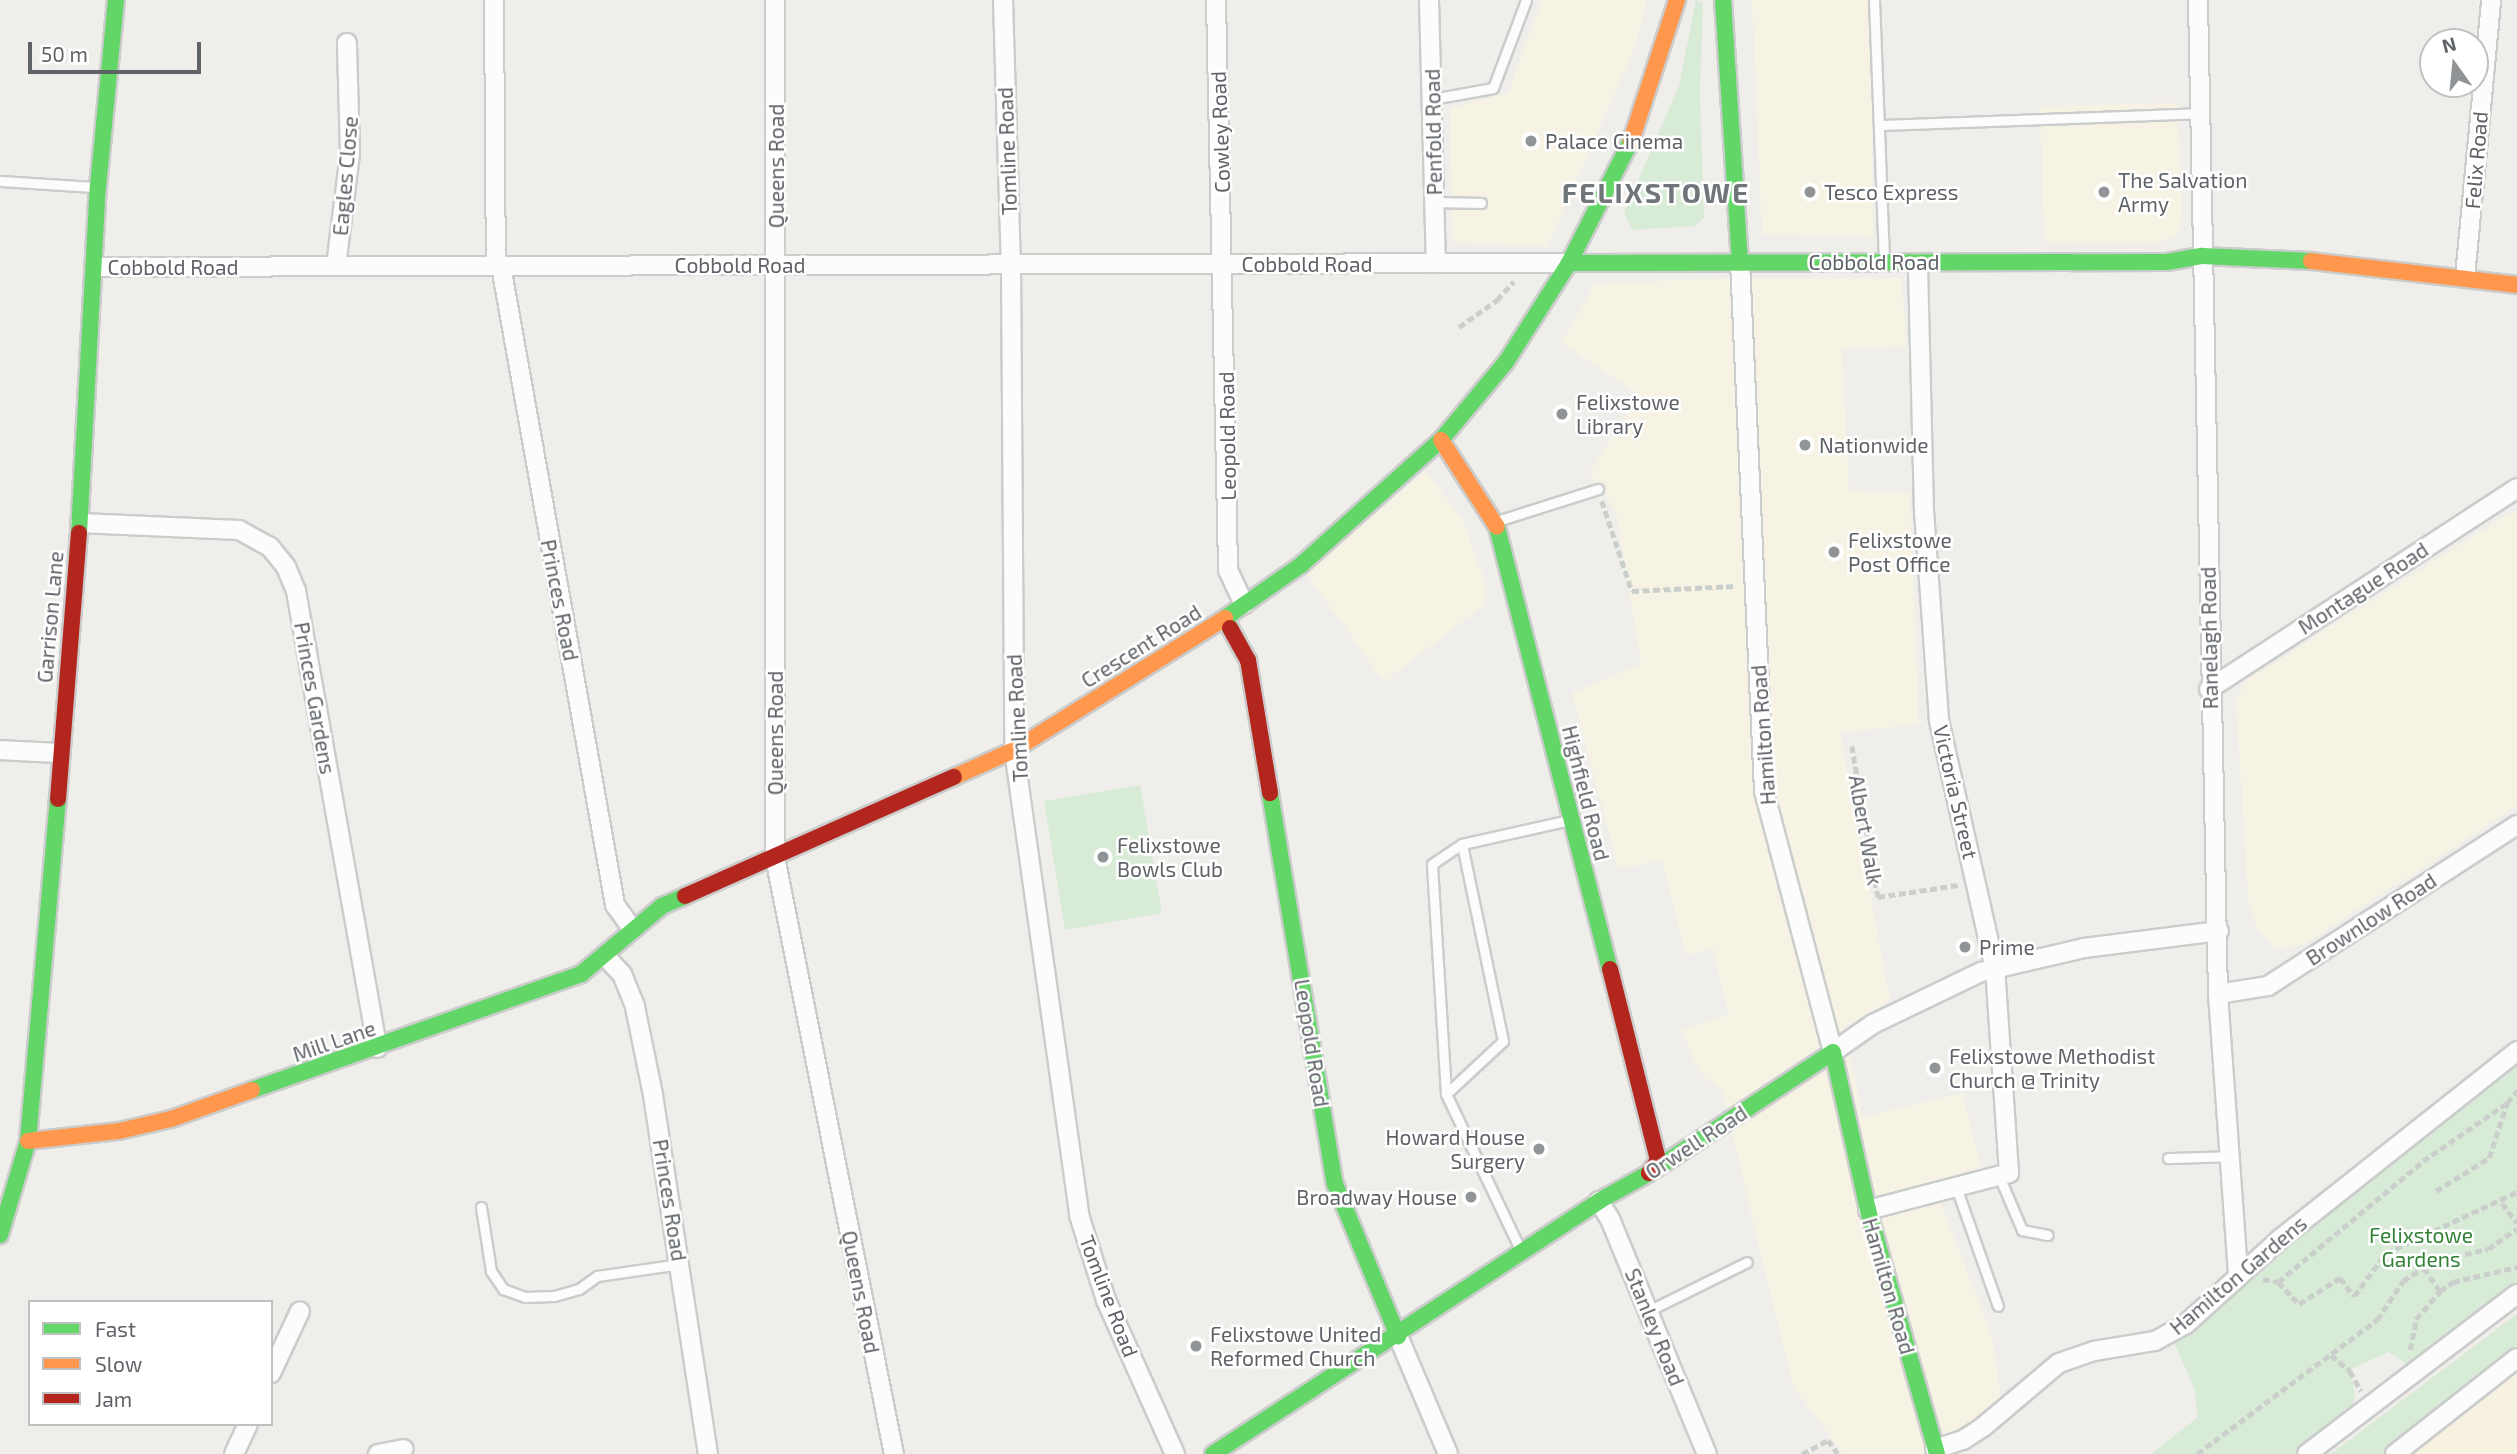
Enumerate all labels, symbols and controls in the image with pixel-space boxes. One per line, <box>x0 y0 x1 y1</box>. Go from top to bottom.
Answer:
scale bar <box>32 28 205 72</box>
north arrow <box>2419 28 2489 98</box>
text: N <box>2439 31 2459 57</box>
text: 50 m <box>41 41 88 66</box>
street label: Penfold Road <box>1419 68 1447 196</box>
street label: Cowley Road <box>1205 70 1235 194</box>
street label: Tomline Road <box>992 87 1022 215</box>
street label: Queens Road <box>763 104 789 228</box>
street label: Felix Road <box>2459 110 2493 210</box>
street label: Eagles Close <box>327 115 363 237</box>
place label: Palace Cinema <box>1545 128 1683 154</box>
marker: Palace Cinema <box>1523 133 1539 149</box>
place label: The Salvation Army <box>2118 167 2247 217</box>
district label: FELIXSTOWE <box>1563 175 1749 209</box>
place label: Tesco Express <box>1824 179 1958 205</box>
marker: Tesco Express <box>1802 184 1818 200</box>
marker: The Salvation Army <box>2096 184 2112 200</box>
street label: Cobbold Road <box>1808 249 1940 275</box>
street label: Cobbold Road <box>1241 251 1373 277</box>
street label: Cobbold Road <box>674 252 806 278</box>
street label: Cobbold Road <box>107 254 239 280</box>
street label: Leopold Road <box>1213 371 1241 501</box>
place label: Felixstowe Library <box>1576 389 1680 439</box>
marker: Felixstowe Library <box>1554 406 1570 422</box>
place label: Nationwide <box>1819 432 1928 458</box>
marker: Nationwide <box>1797 437 1813 453</box>
place label: Felixstowe Post Office <box>1848 527 1952 577</box>
street label: Princes Road <box>536 537 584 663</box>
street label: Montague Road <box>2293 537 2433 639</box>
marker: Felixstowe Post Office <box>1826 544 1842 560</box>
street label: Garrison Lane <box>32 550 68 684</box>
street label: Ranelagh Road <box>2195 566 2223 710</box>
street label: Crescent Road <box>1076 599 1206 693</box>
street label: Princes Gardens <box>289 620 341 776</box>
street label: Tomline Road <box>1001 653 1033 783</box>
street label: Hamilton Road <box>1746 664 1780 806</box>
street label: Queens Road <box>762 671 788 795</box>
street label: Highfield Road <box>1557 723 1615 863</box>
street label: Victoria Street <box>1928 723 1984 861</box>
street label: Albert Walk <box>1844 773 1888 887</box>
place label: Felixstowe Bowls Club <box>1117 832 1223 882</box>
marker: Felixstowe Bowls Club <box>1095 849 1111 865</box>
street label: Brownlow Road <box>2301 867 2441 971</box>
place label: Prime <box>1979 934 2035 960</box>
marker: Prime <box>1957 939 1973 955</box>
street label: Leopold Road <box>1289 977 1335 1109</box>
street label: Mill Lane <box>289 1015 379 1067</box>
place label: Felixstowe Methodist Church @ Trinity <box>1949 1043 2155 1093</box>
marker: Felixstowe Methodist Church @ Trinity <box>1927 1060 1943 1076</box>
street label: Orwell Road <box>1640 1100 1752 1184</box>
place label: Howard House Surgery <box>1386 1124 1525 1174</box>
street label: Princes Road <box>648 1137 692 1263</box>
marker: Howard House Surgery <box>1531 1141 1547 1157</box>
place label: Broadway House <box>1296 1184 1457 1210</box>
marker: Broadway House <box>1463 1189 1479 1205</box>
street label: Hamilton Gardens <box>2164 1210 2312 1340</box>
street label: Hamilton Road <box>1858 1215 1920 1357</box>
park label: Felixstowe Gardens <box>2369 1222 2473 1272</box>
street label: Queens Road <box>837 1228 885 1356</box>
street label: Tomline Road <box>1074 1232 1144 1360</box>
street label: Stanley Road <box>1620 1264 1690 1390</box>
legend <box>28 1300 273 1426</box>
text: Fast <box>95 1316 136 1341</box>
place label: Felixstowe United Reformed Church <box>1210 1321 1381 1371</box>
marker: Felixstowe United Reformed Church <box>1188 1338 1204 1354</box>
text: Slow <box>95 1351 142 1376</box>
text: Jam <box>95 1386 132 1411</box>

